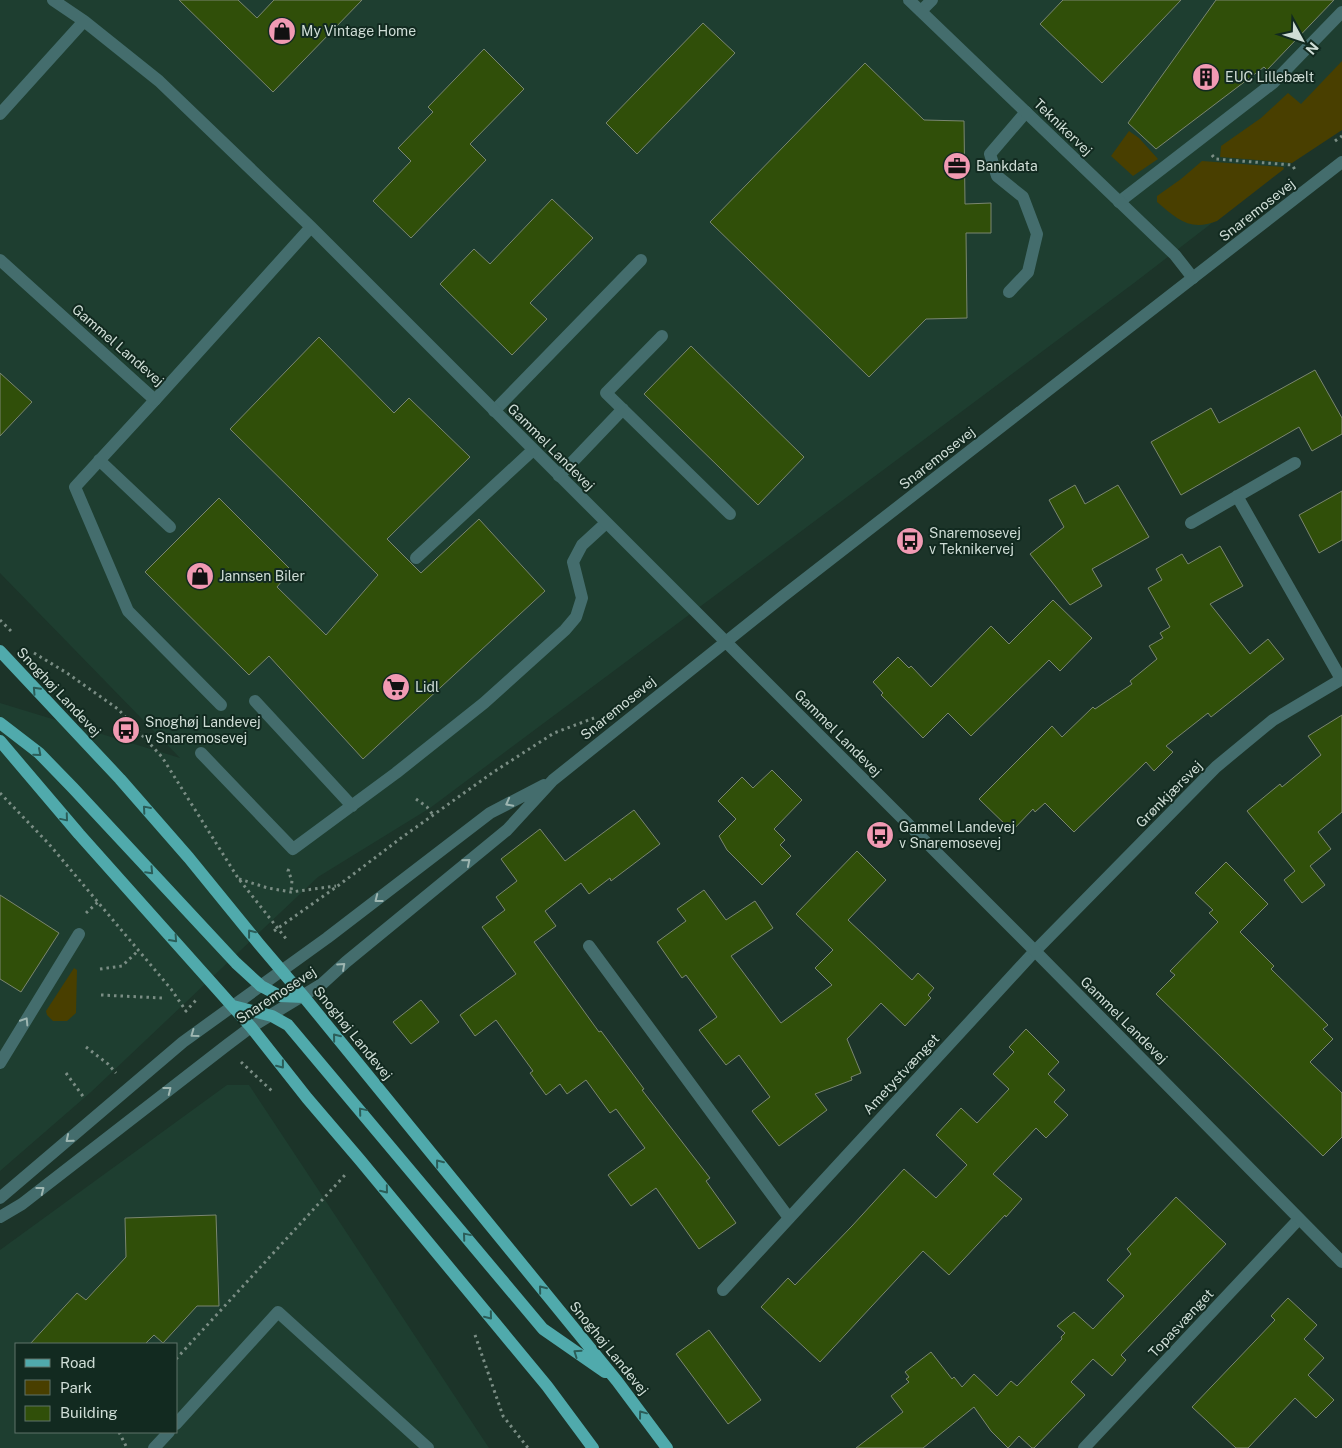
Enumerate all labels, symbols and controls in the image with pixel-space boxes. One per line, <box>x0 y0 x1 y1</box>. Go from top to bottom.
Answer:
north arrow <box>1277 15 1327 65</box>
shop icon: My Vintage Home <box>267 16 297 46</box>
place label: My Vintage Home <box>301 23 416 39</box>
text: N <box>1302 39 1322 58</box>
building icon: EUC Lillebælt <box>1191 62 1221 92</box>
place label: EUC Lillebælt <box>1225 69 1314 85</box>
street label: Teknikervej <box>1031 95 1095 159</box>
office icon: Bankdata <box>942 151 972 181</box>
place label: Bankdata <box>976 158 1038 174</box>
street label: Snaremosevej <box>1216 175 1298 245</box>
street label: Gammel Landevej <box>69 301 167 389</box>
street label: Gammel Landevej <box>504 400 598 494</box>
street label: Snaremosevej <box>896 423 978 493</box>
place label: Snaremosevej v Teknikervej <box>929 525 1021 557</box>
bus stop icon: Snaremosevej v Teknikervej <box>895 526 925 556</box>
shop icon: Jannsen Biler <box>185 561 215 591</box>
place label: Jannsen Biler <box>219 568 305 584</box>
street label: Snoghøj Landevej <box>14 644 104 740</box>
supermarket icon: Lidl <box>381 672 411 702</box>
street label: Snaremosevej <box>577 673 659 743</box>
place label: Lidl <box>415 679 439 695</box>
one-way arrow <box>33 686 42 695</box>
street label: Gammel Landevej <box>791 686 885 780</box>
place label: Snoghøj Landevej v Snaremosevej <box>145 714 261 746</box>
bus stop icon: Snoghøj Landevej v Snaremosevej <box>111 715 141 745</box>
one-way arrow <box>33 747 42 756</box>
street label: Grønkjærsvej <box>1132 757 1206 831</box>
one-way arrow <box>506 797 515 807</box>
one-way arrow <box>143 806 152 815</box>
one-way arrow <box>60 812 68 821</box>
place label: Gammel Landevej v Snaremosevej <box>899 819 1015 851</box>
bus stop icon: Gammel Landevej v Snaremosevej <box>865 820 895 850</box>
one-way arrow <box>461 860 470 868</box>
one-way arrow <box>144 865 153 874</box>
one-way arrow <box>375 893 384 902</box>
one-way arrow <box>248 930 256 939</box>
one-way arrow <box>168 934 177 943</box>
street label: Snaremosevej <box>233 963 319 1027</box>
one-way arrow <box>337 963 346 972</box>
street label: Gammel Landevej <box>1077 973 1171 1067</box>
street label: Snoghøj Landevej <box>310 983 396 1083</box>
one-way arrow <box>19 1018 29 1027</box>
one-way arrow <box>191 1029 200 1037</box>
street label: Ametystvænget <box>860 1030 942 1118</box>
one-way arrow <box>334 1034 342 1043</box>
one-way arrow <box>276 1059 284 1068</box>
one-way arrow <box>163 1086 172 1095</box>
one-way arrow <box>359 1108 367 1117</box>
one-way arrow <box>66 1133 75 1142</box>
one-way arrow <box>437 1160 445 1169</box>
one-way arrow <box>380 1184 388 1193</box>
one-way arrow <box>35 1186 44 1195</box>
one-way arrow <box>463 1233 471 1242</box>
one-way arrow <box>538 1285 547 1294</box>
street label: Topasvænget <box>1145 1286 1217 1360</box>
street label: Snoghøj Landevej <box>566 1298 652 1398</box>
one-way arrow <box>483 1310 492 1319</box>
legend <box>15 1343 178 1433</box>
one-way arrow <box>573 1350 583 1359</box>
text: Road <box>60 1354 96 1371</box>
text: Park <box>60 1379 92 1396</box>
text: Building <box>60 1404 118 1421</box>
one-way arrow <box>639 1410 648 1420</box>

